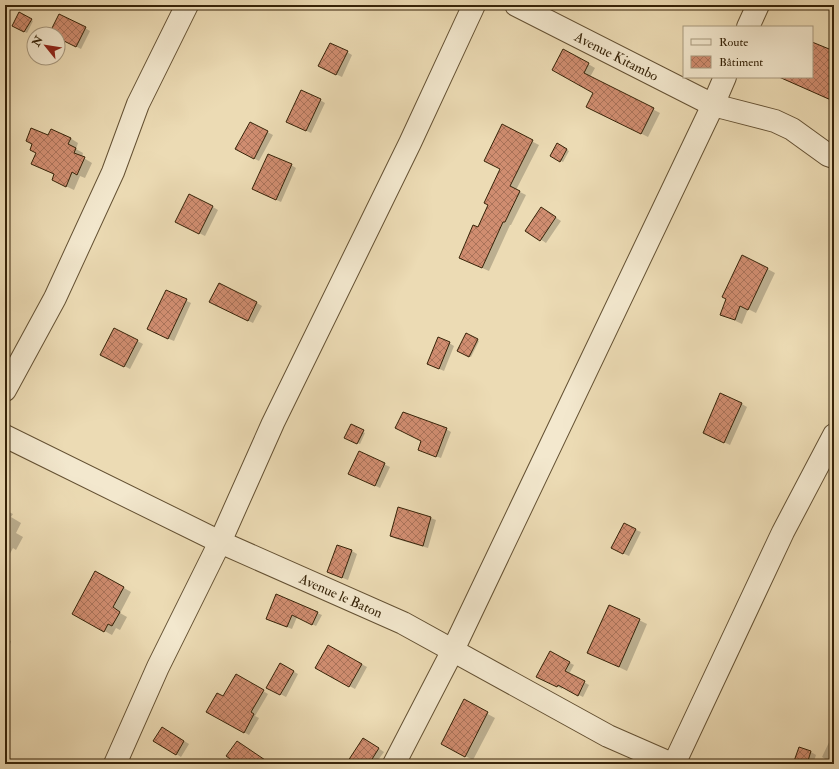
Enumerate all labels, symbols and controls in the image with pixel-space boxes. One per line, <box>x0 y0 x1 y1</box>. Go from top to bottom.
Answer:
north arrow <box>26 26 66 66</box>
legend <box>683 26 813 78</box>
street label: Avenue Kitambo <box>571 28 661 85</box>
text: N <box>29 33 46 50</box>
text: Route <box>719 35 748 50</box>
text: Bâtiment <box>719 55 763 70</box>
street label: Avenue le Baton <box>296 570 385 622</box>

